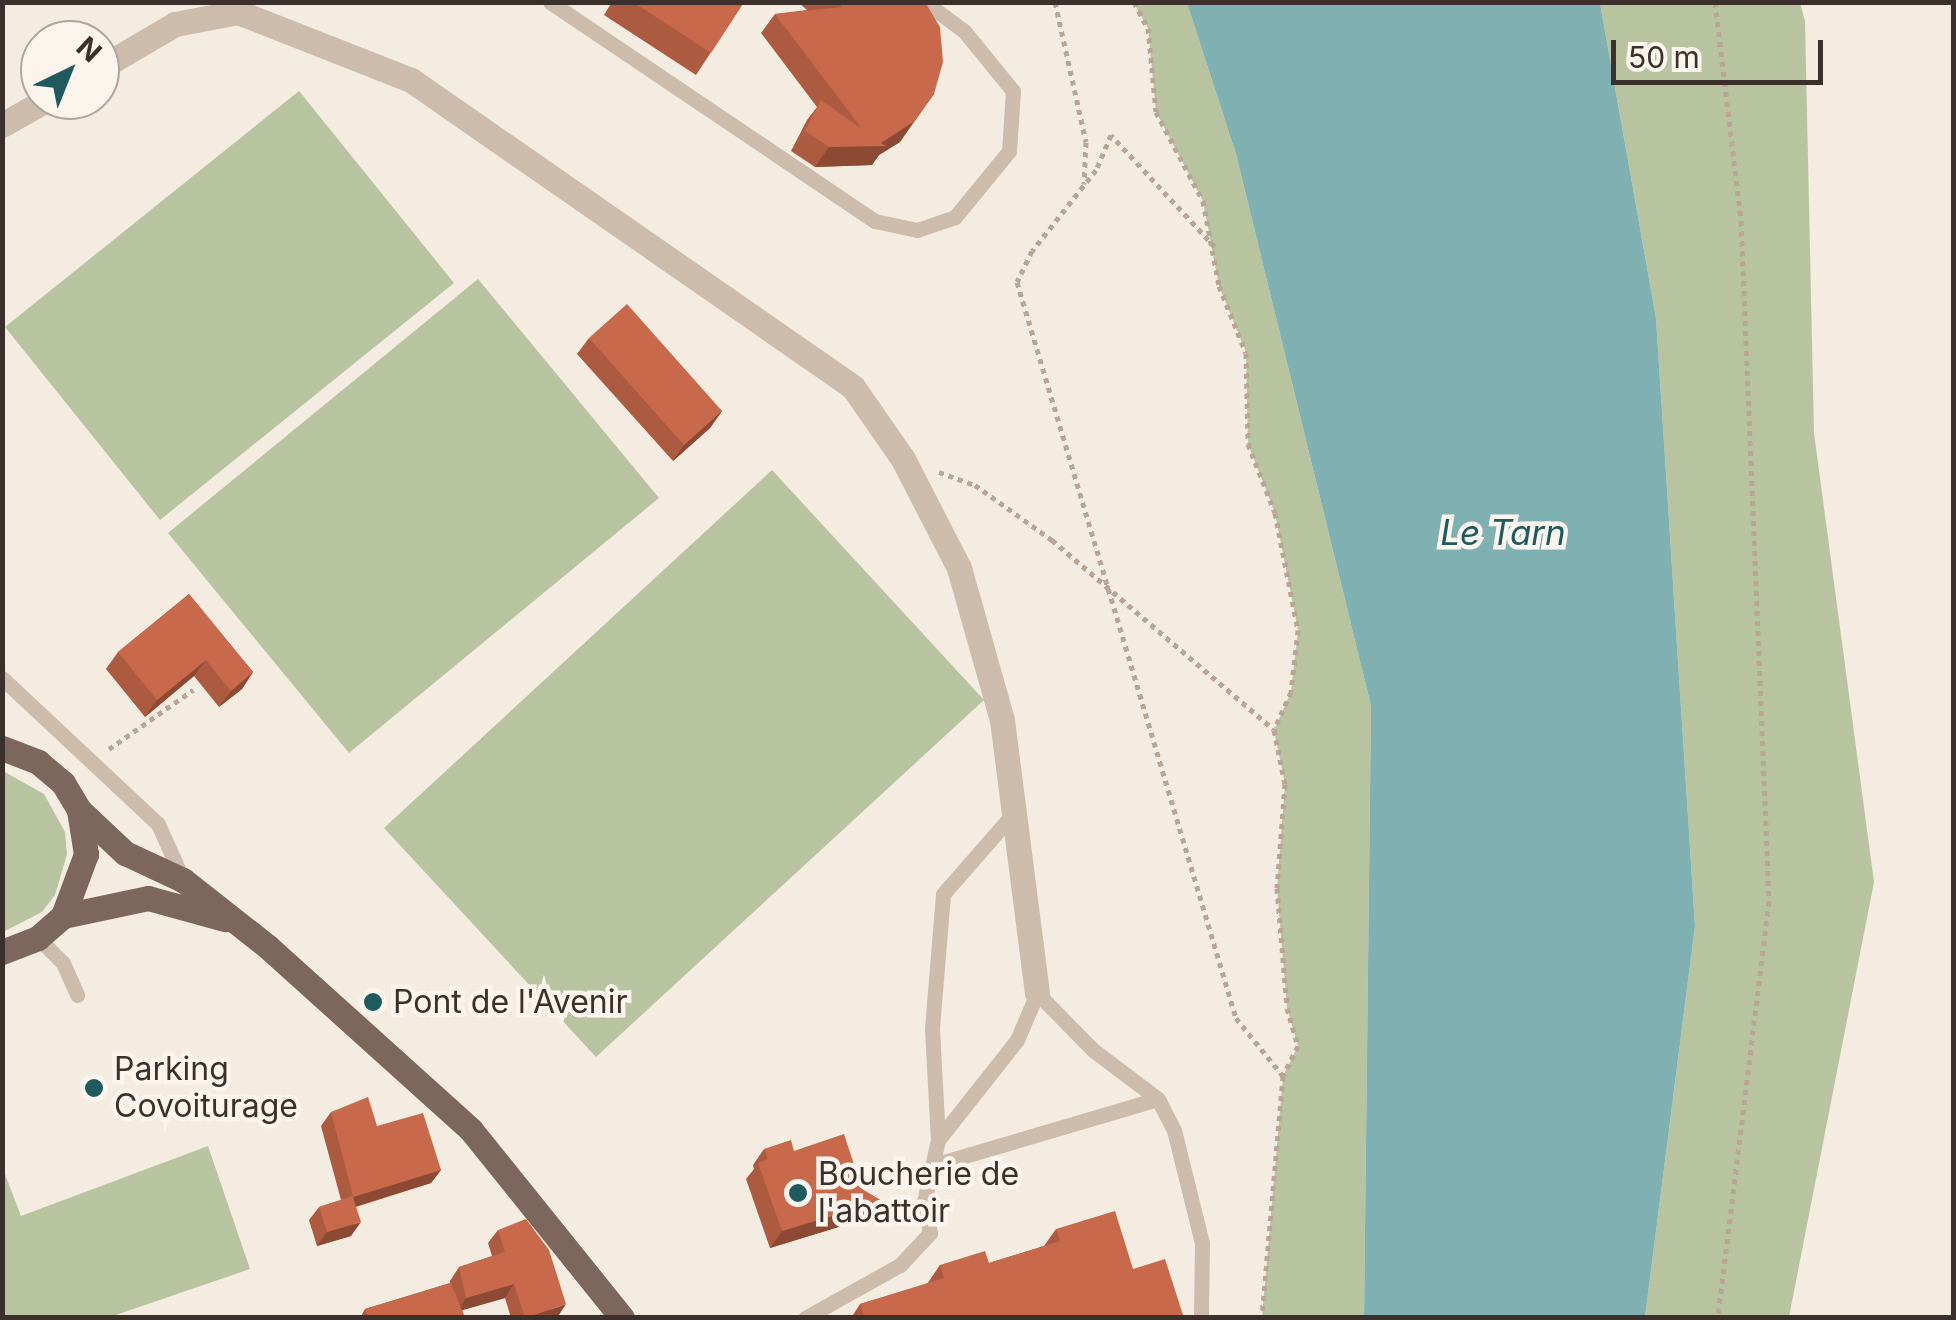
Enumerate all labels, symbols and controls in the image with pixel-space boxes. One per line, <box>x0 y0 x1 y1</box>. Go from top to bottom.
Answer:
north arrow <box>20 20 120 120</box>
scale bar <box>1616 20 1828 82</box>
text: N <box>70 30 108 69</box>
text: 50 m <box>1628 39 1700 75</box>
water label: Le Tarn <box>1440 511 1566 553</box>
place label: Pont de l'Avenir <box>393 983 628 1021</box>
marker: Pont de l'Avenir <box>362 991 384 1013</box>
place label: Parking Covoiturage <box>114 1051 298 1126</box>
marker: Parking Covoiturage <box>83 1077 105 1099</box>
place label: Boucherie de l'abattoir <box>818 1156 1019 1231</box>
marker: Boucherie de l'abattoir <box>787 1182 809 1204</box>

